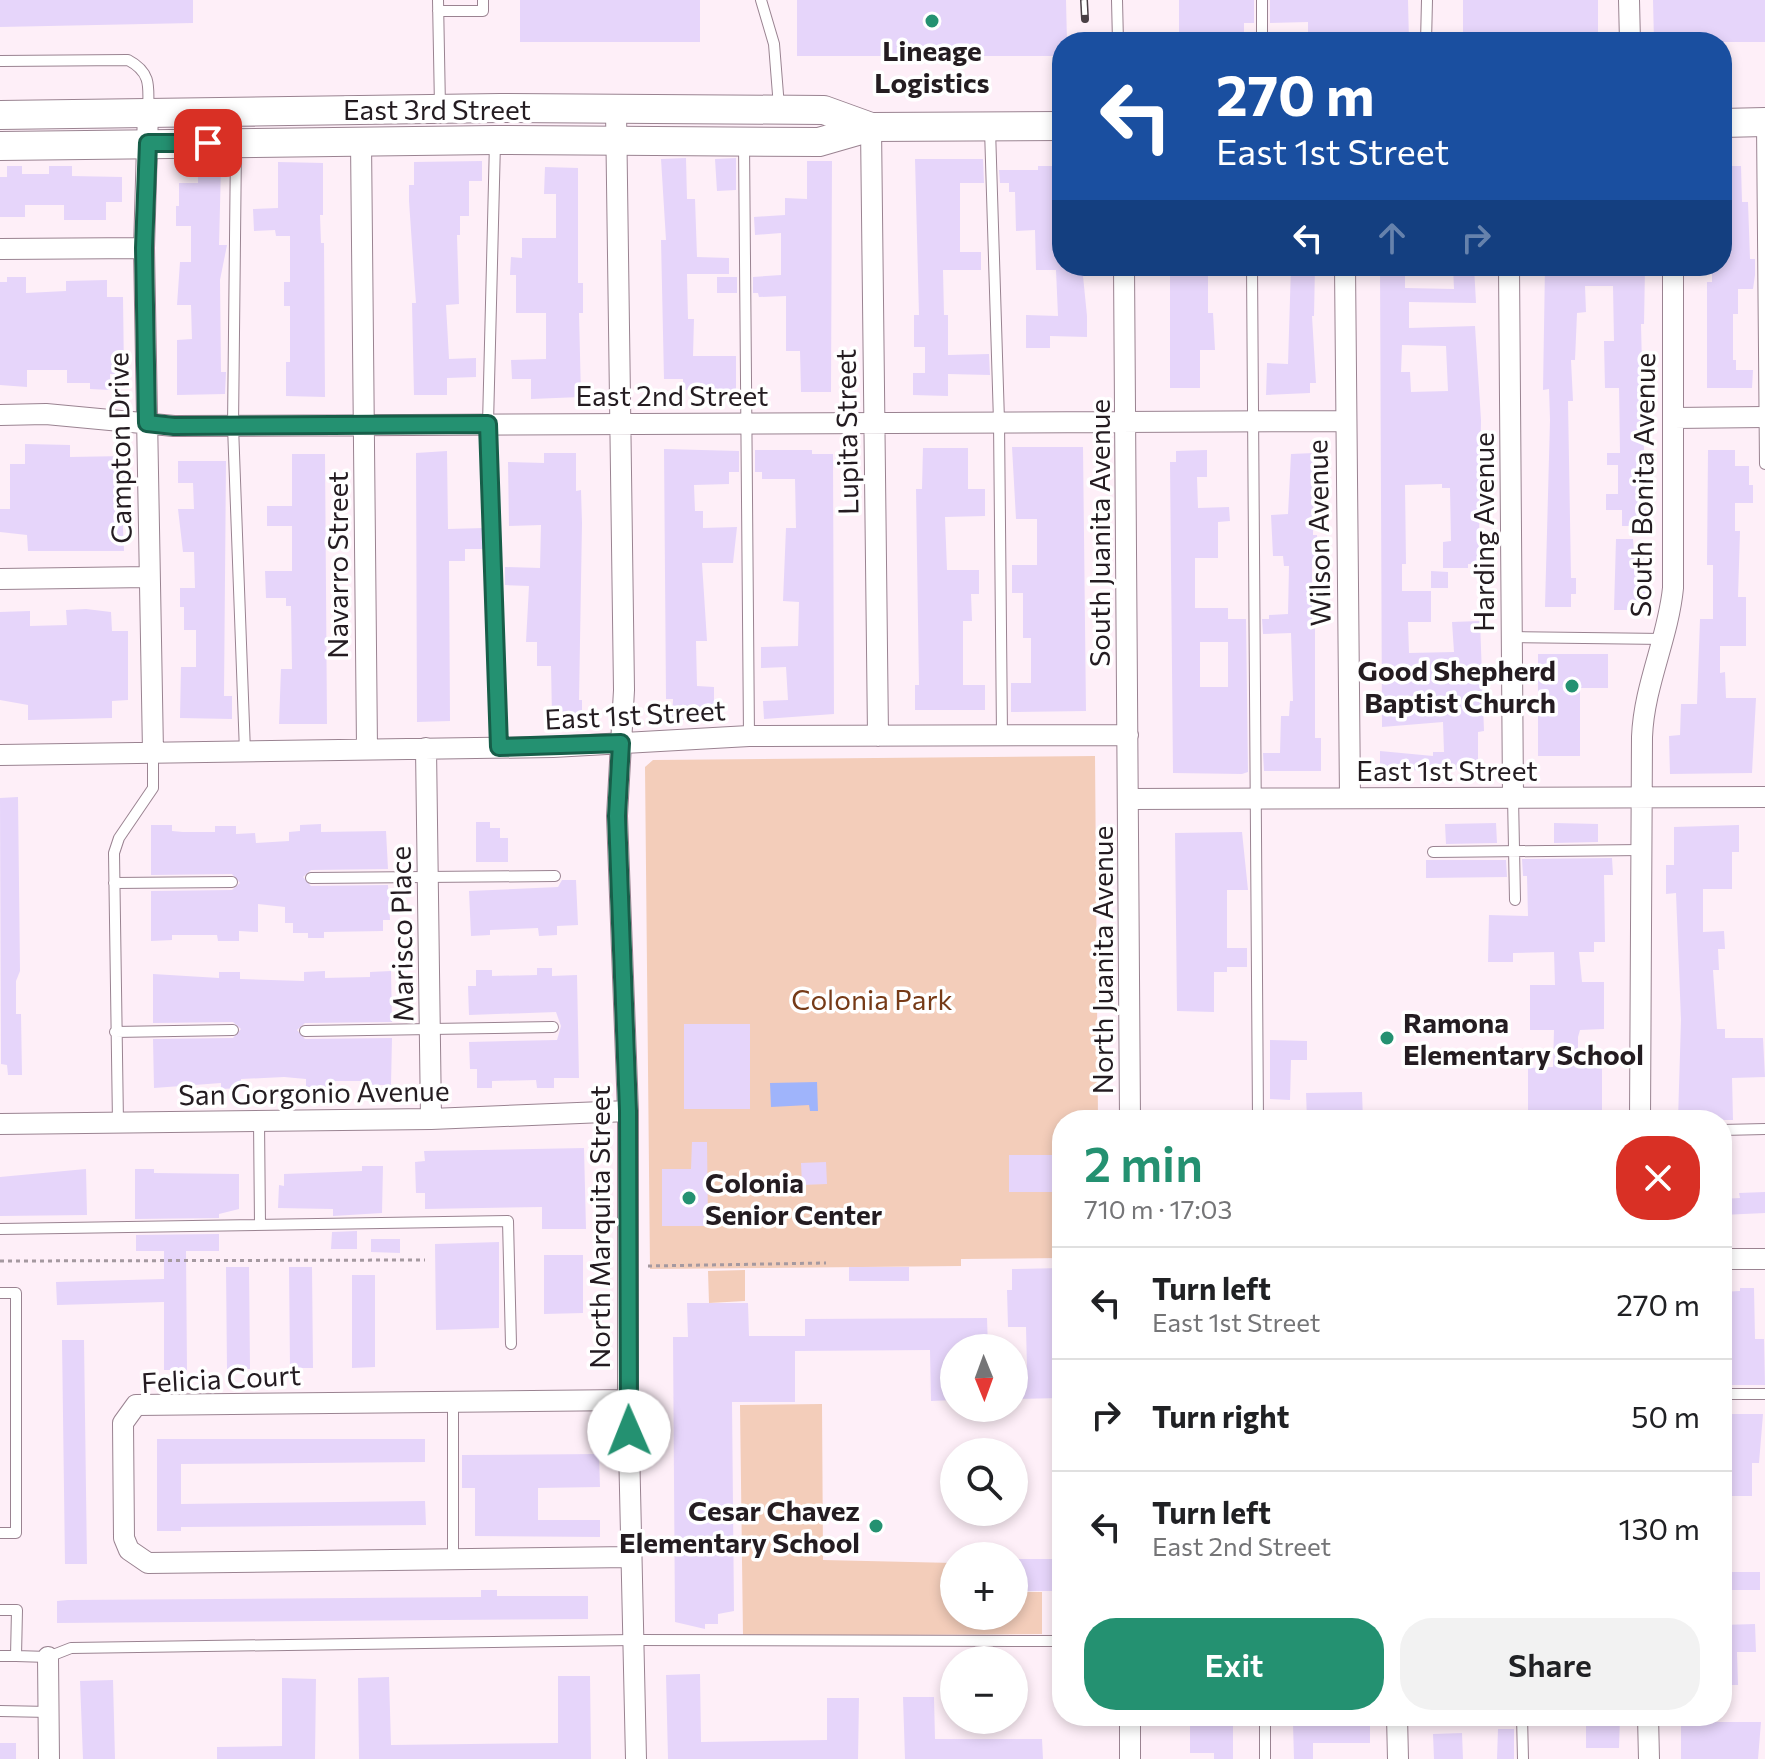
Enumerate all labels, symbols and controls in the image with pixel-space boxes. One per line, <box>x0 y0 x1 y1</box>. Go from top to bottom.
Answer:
marker: Lineage Logistics <box>923 12 941 30</box>
place label: Lineage Logistics <box>874 33 990 99</box>
text: 270 m <box>1216 59 1375 128</box>
icon: left <box>1084 64 1188 168</box>
street label: East 3rd Street <box>343 92 531 126</box>
pin <box>174 109 242 177</box>
icon: arrive <box>186 121 230 165</box>
text: East 1st Street <box>1216 128 1449 172</box>
icon: left <box>1286 216 1330 260</box>
icon: ahead <box>1370 216 1414 260</box>
icon: right <box>1454 216 1498 260</box>
street label: Lupita Street <box>828 349 864 515</box>
street label: Campton Drive <box>100 352 138 544</box>
street label: South Bonita Avenue <box>1623 352 1661 618</box>
street label: East 2nd Street <box>575 378 769 412</box>
street label: South Juanita Avenue <box>1082 399 1116 667</box>
street label: Harding Avenue <box>1466 432 1500 632</box>
street label: Wilson Avenue <box>1299 439 1337 627</box>
street label: Navarro Street <box>320 471 354 659</box>
place label: Good Shepherd Baptist Church <box>1358 653 1556 719</box>
marker: Good Shepherd Baptist Church <box>1563 677 1581 695</box>
street label: East 1st Street <box>544 692 726 736</box>
street label: East 1st Street <box>1356 753 1538 787</box>
street label: North Juanita Avenue <box>1085 826 1119 1094</box>
street label: Marisco Place <box>382 846 420 1022</box>
park label: Colonia Park <box>791 982 953 1016</box>
place label: Ramona Elementary School <box>1403 1005 1644 1071</box>
marker: Ramona Elementary School <box>1378 1029 1396 1047</box>
street label: San Gorgonio Avenue <box>178 1073 450 1111</box>
street label: North Marquita Street <box>582 1085 616 1369</box>
text: 2 min <box>1084 1133 1203 1192</box>
button: close <box>1616 1136 1700 1220</box>
place label: Colonia Senior Center <box>705 1165 883 1231</box>
marker: Colonia Senior Center <box>680 1189 698 1207</box>
text: 710 m · 17:03 <box>1084 1193 1232 1224</box>
text: Turn left <box>1152 1269 1271 1306</box>
icon: left <box>1084 1281 1128 1325</box>
text: 270 m <box>1616 1285 1700 1322</box>
text: East 1st Street <box>1152 1306 1320 1337</box>
north arrow <box>940 1334 1028 1422</box>
map controls <box>940 1334 1028 1734</box>
street label: Felicia Court <box>140 1357 302 1399</box>
position arrow <box>587 1389 671 1473</box>
icon: right <box>1084 1393 1128 1437</box>
text: Turn right <box>1152 1397 1289 1434</box>
text: 50 m <box>1631 1397 1700 1434</box>
button: search <box>940 1438 1028 1526</box>
place label: Cesar Chavez Elementary School <box>619 1493 860 1559</box>
text: Turn left <box>1152 1493 1271 1530</box>
icon: left <box>1084 1505 1128 1549</box>
text: 130 m <box>1619 1509 1700 1546</box>
marker: Cesar Chavez Elementary School <box>867 1517 885 1535</box>
text: East 2nd Street <box>1152 1530 1331 1561</box>
button: + <box>940 1542 1028 1630</box>
button: Exit <box>1084 1618 1384 1710</box>
button: Share <box>1400 1618 1700 1710</box>
button: − <box>940 1646 1028 1734</box>

